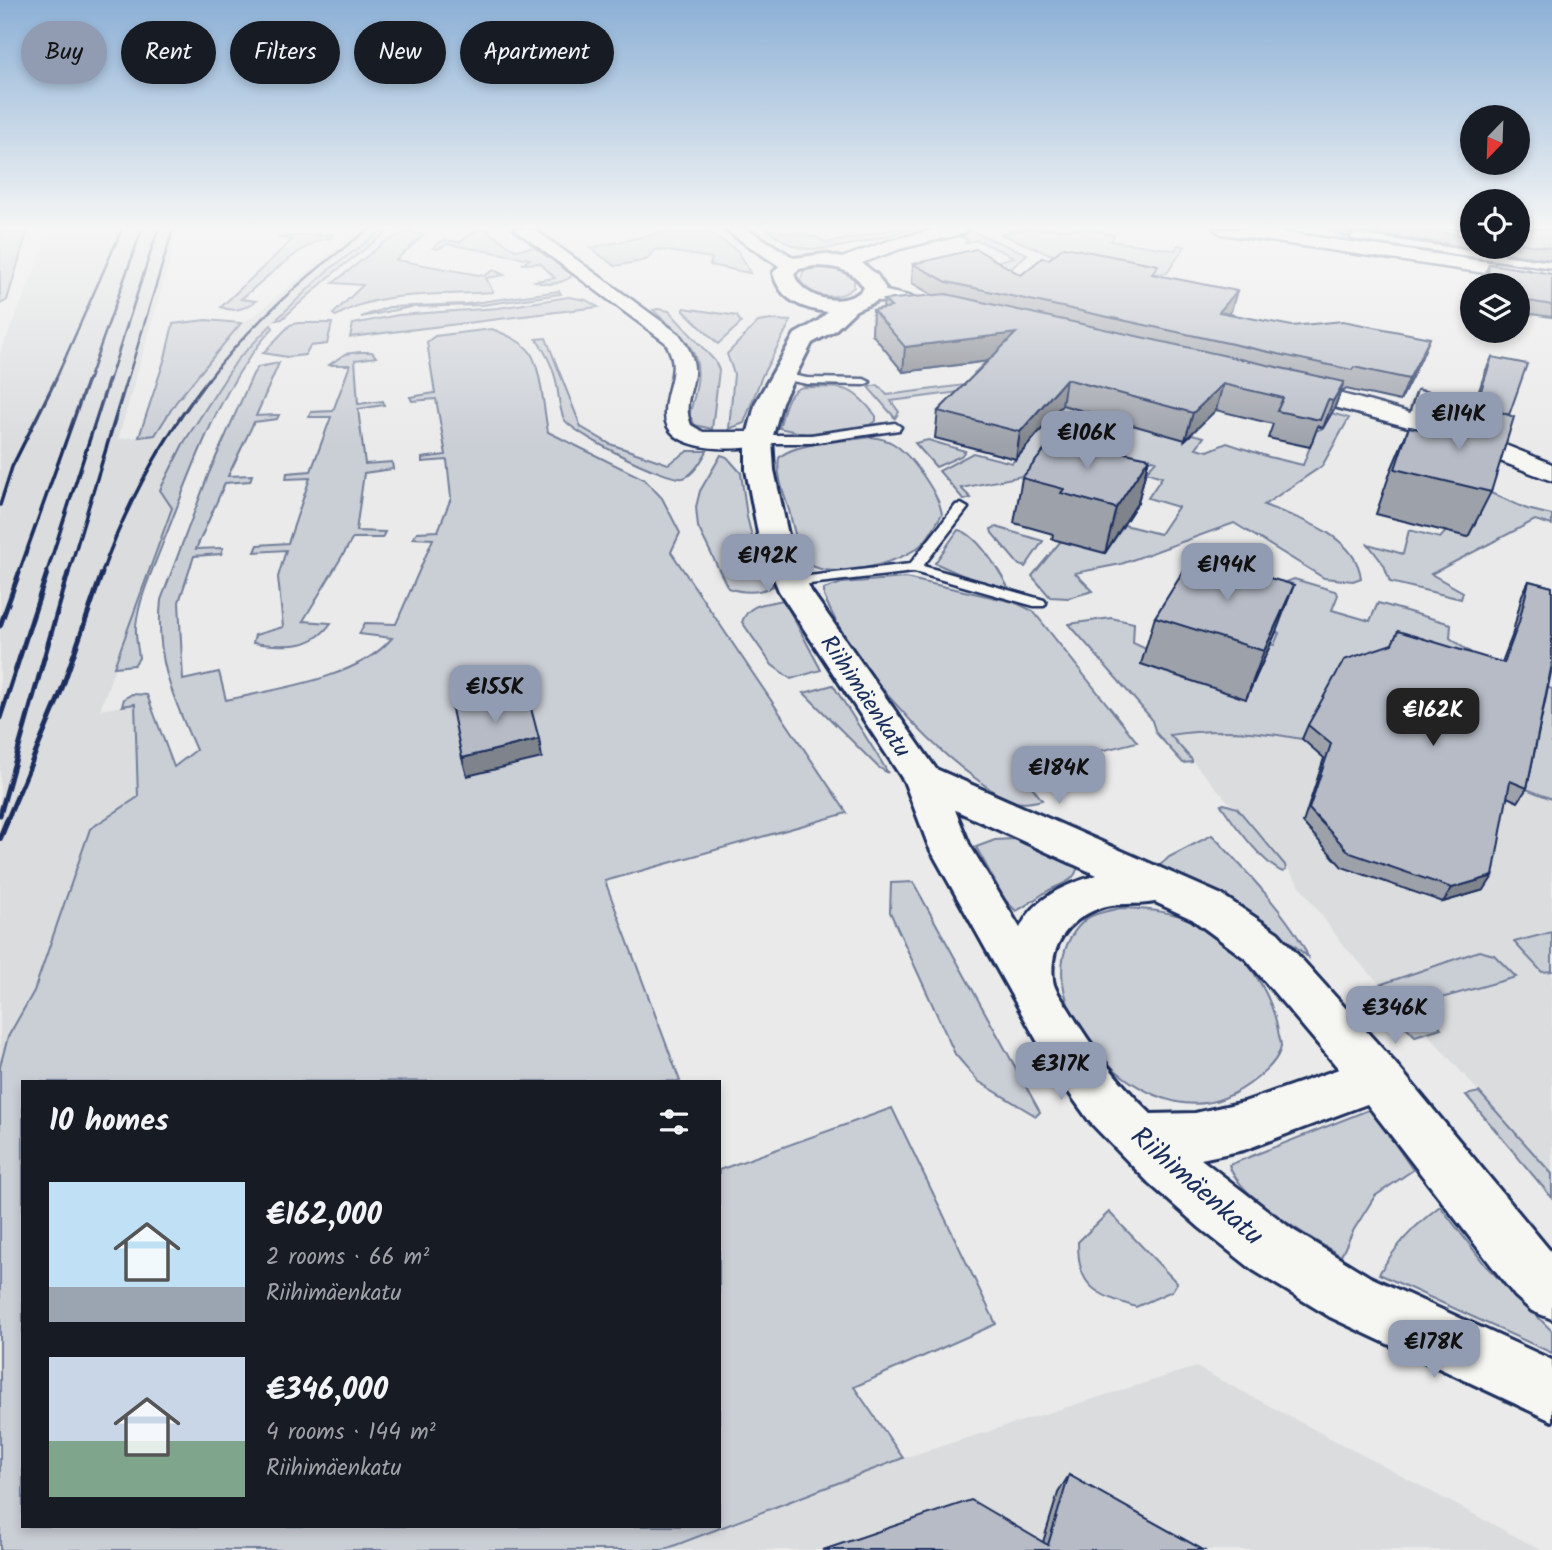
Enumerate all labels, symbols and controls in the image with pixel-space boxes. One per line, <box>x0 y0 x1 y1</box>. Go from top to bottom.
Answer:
chip: Buy <box>21 21 107 84</box>
chip: Rent <box>121 21 216 84</box>
chip: Filters <box>230 21 340 84</box>
chip: New <box>354 21 446 84</box>
chip: Apartment <box>460 21 614 84</box>
north arrow <box>1460 105 1530 175</box>
map controls <box>1460 105 1530 343</box>
button: locate <box>1460 189 1530 259</box>
button: layers <box>1460 273 1530 343</box>
pin: €114K <box>1410 392 1508 452</box>
text: €114K <box>1432 397 1486 433</box>
pin: €106K <box>1038 412 1136 471</box>
text: €106K <box>1057 416 1117 452</box>
pin: €192K <box>719 534 817 594</box>
text: €192K <box>738 539 798 575</box>
pin: €194K <box>1178 544 1276 603</box>
text: €194K <box>1197 548 1257 584</box>
street label: Riihimäenkatu <box>809 627 921 767</box>
pin: €155K <box>446 666 544 725</box>
text: €155K <box>466 670 524 706</box>
pin: €162K <box>1384 688 1482 748</box>
text: €162K <box>1402 693 1464 729</box>
pin: €184K <box>1010 746 1108 806</box>
text: €184K <box>1028 751 1090 787</box>
pin: €346K <box>1346 986 1444 1046</box>
text: €346K <box>1362 991 1428 1027</box>
pin: €317K <box>1012 1042 1110 1102</box>
text: €317K <box>1032 1047 1090 1083</box>
text: 10 homes <box>49 1098 169 1146</box>
icon: filters <box>655 1103 693 1141</box>
street label: Riihimäenkatu <box>1119 1116 1273 1258</box>
text: €162,000 <box>266 1192 382 1240</box>
icon: home <box>105 1210 189 1294</box>
text: 2 rooms · 66 m² <box>266 1240 429 1276</box>
text: Riihimäenkatu <box>266 1276 402 1312</box>
pin: €178K <box>1385 1320 1483 1380</box>
text: €178K <box>1404 1325 1464 1361</box>
text: €346,000 <box>266 1367 388 1415</box>
icon: home <box>105 1385 189 1469</box>
text: 4 rooms · 144 m² <box>266 1415 436 1451</box>
text: Riihimäenkatu <box>266 1451 402 1487</box>

